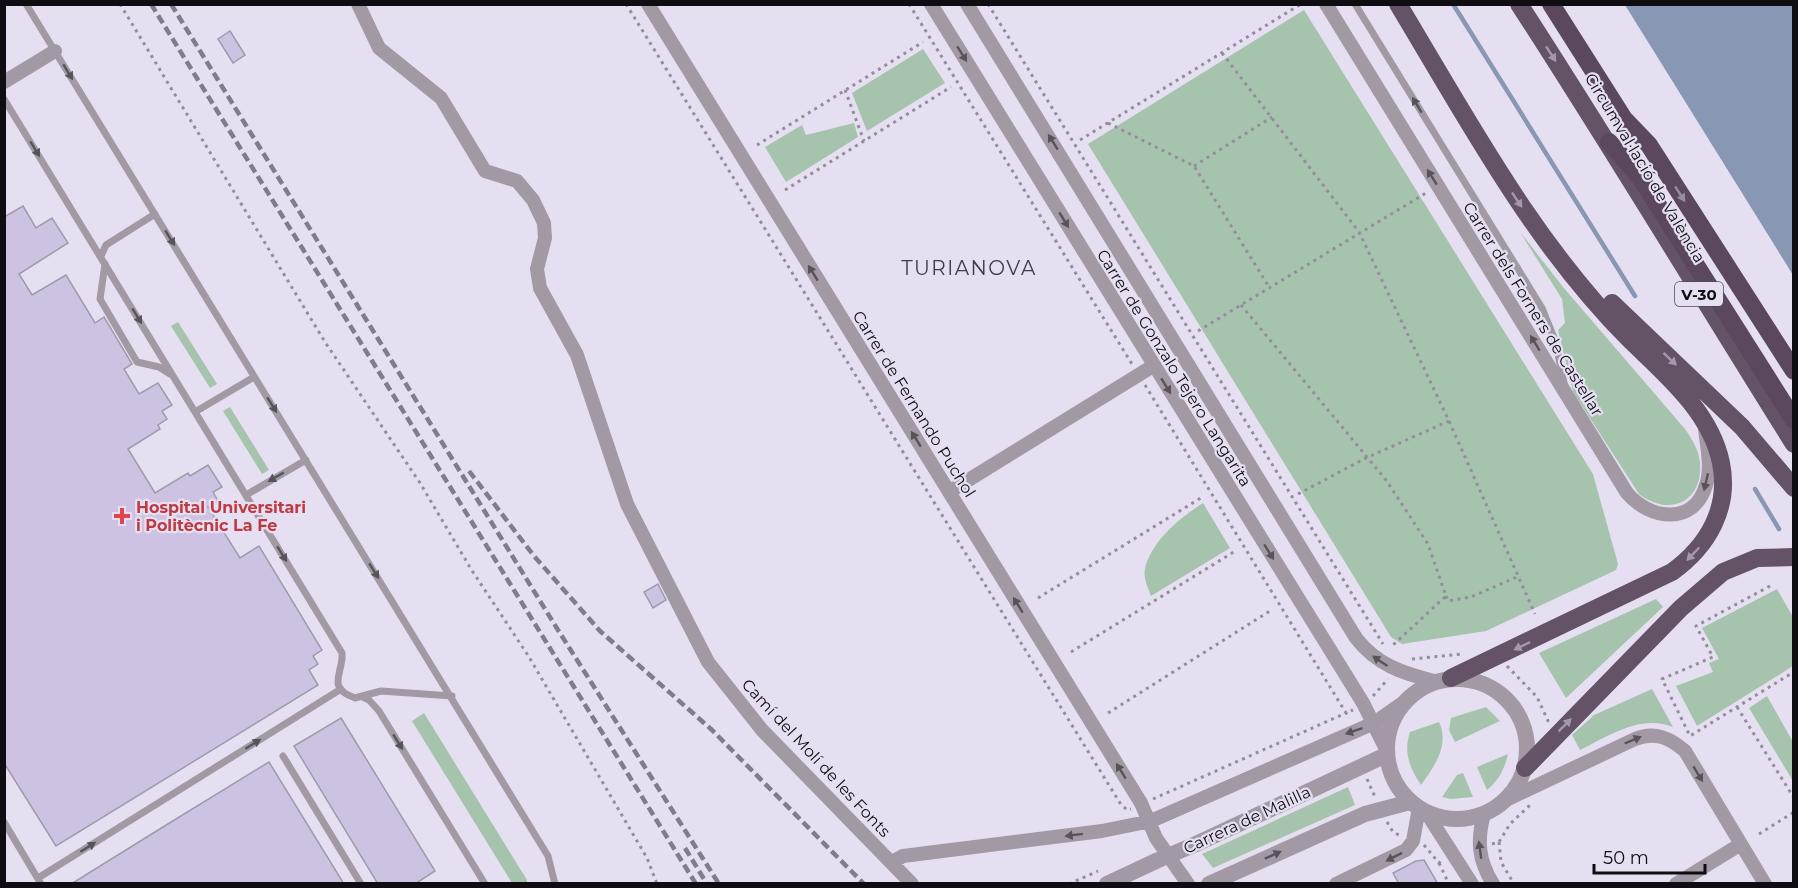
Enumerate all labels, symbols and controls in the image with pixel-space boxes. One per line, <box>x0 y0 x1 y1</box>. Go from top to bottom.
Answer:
one-way arrow <box>1546 45 1557 62</box>
one-way arrow <box>956 46 967 62</box>
one-way arrow <box>62 64 73 80</box>
street label: Circumval·lació de València <box>1581 70 1709 266</box>
one-way arrow <box>1411 97 1422 113</box>
one-way arrow <box>1047 134 1058 150</box>
one-way arrow <box>29 141 40 157</box>
one-way arrow <box>1427 169 1438 185</box>
one-way arrow <box>1675 186 1686 203</box>
one-way arrow <box>1511 191 1523 207</box>
street label: Carrer dels Forners de Castellar <box>1459 198 1607 420</box>
one-way arrow <box>1059 212 1070 228</box>
one-way arrow <box>164 230 175 246</box>
street label: Carrer de Gonzalo Tejero Langarita <box>1093 246 1255 490</box>
district label: TURIANOVA <box>901 256 1037 280</box>
one-way arrow <box>808 265 819 281</box>
road number: V-30 <box>1675 282 1723 306</box>
street label: Carrer de Fernando Puchol <box>849 307 979 501</box>
one-way arrow <box>131 308 142 324</box>
one-way arrow <box>1529 335 1540 351</box>
one-way arrow <box>1662 352 1677 366</box>
one-way arrow <box>1161 378 1172 395</box>
one-way arrow <box>266 397 277 413</box>
one-way arrow <box>911 431 922 447</box>
one-way arrow <box>268 472 284 483</box>
one-way arrow <box>1700 473 1710 491</box>
place label: Hospital Universitari i Politècnic La Fe <box>136 498 306 535</box>
marker: Hospital Universitari i Politècnic La Fe <box>113 507 131 525</box>
one-way arrow <box>1263 544 1274 560</box>
one-way arrow <box>276 546 287 562</box>
one-way arrow <box>1687 547 1701 561</box>
one-way arrow <box>368 563 379 579</box>
one-way arrow <box>1013 597 1024 613</box>
one-way arrow <box>1513 641 1530 650</box>
one-way arrow <box>1372 656 1388 667</box>
street label: Camí del Molí de les Fonts <box>738 675 894 841</box>
one-way arrow <box>1557 718 1571 732</box>
one-way arrow <box>1344 727 1362 737</box>
one-way arrow <box>393 734 404 750</box>
one-way arrow <box>1624 735 1642 744</box>
one-way arrow <box>245 738 261 749</box>
one-way arrow <box>1115 763 1126 779</box>
one-way arrow <box>1693 766 1704 782</box>
street label: Carrera de Malilla <box>1180 782 1314 858</box>
one-way arrow <box>1064 830 1083 839</box>
scale bar <box>1594 837 1705 875</box>
one-way arrow <box>1476 840 1485 859</box>
one-way arrow <box>80 841 96 852</box>
text: 50 m <box>1603 847 1649 869</box>
one-way arrow <box>1265 850 1282 859</box>
one-way arrow <box>1385 852 1402 862</box>

